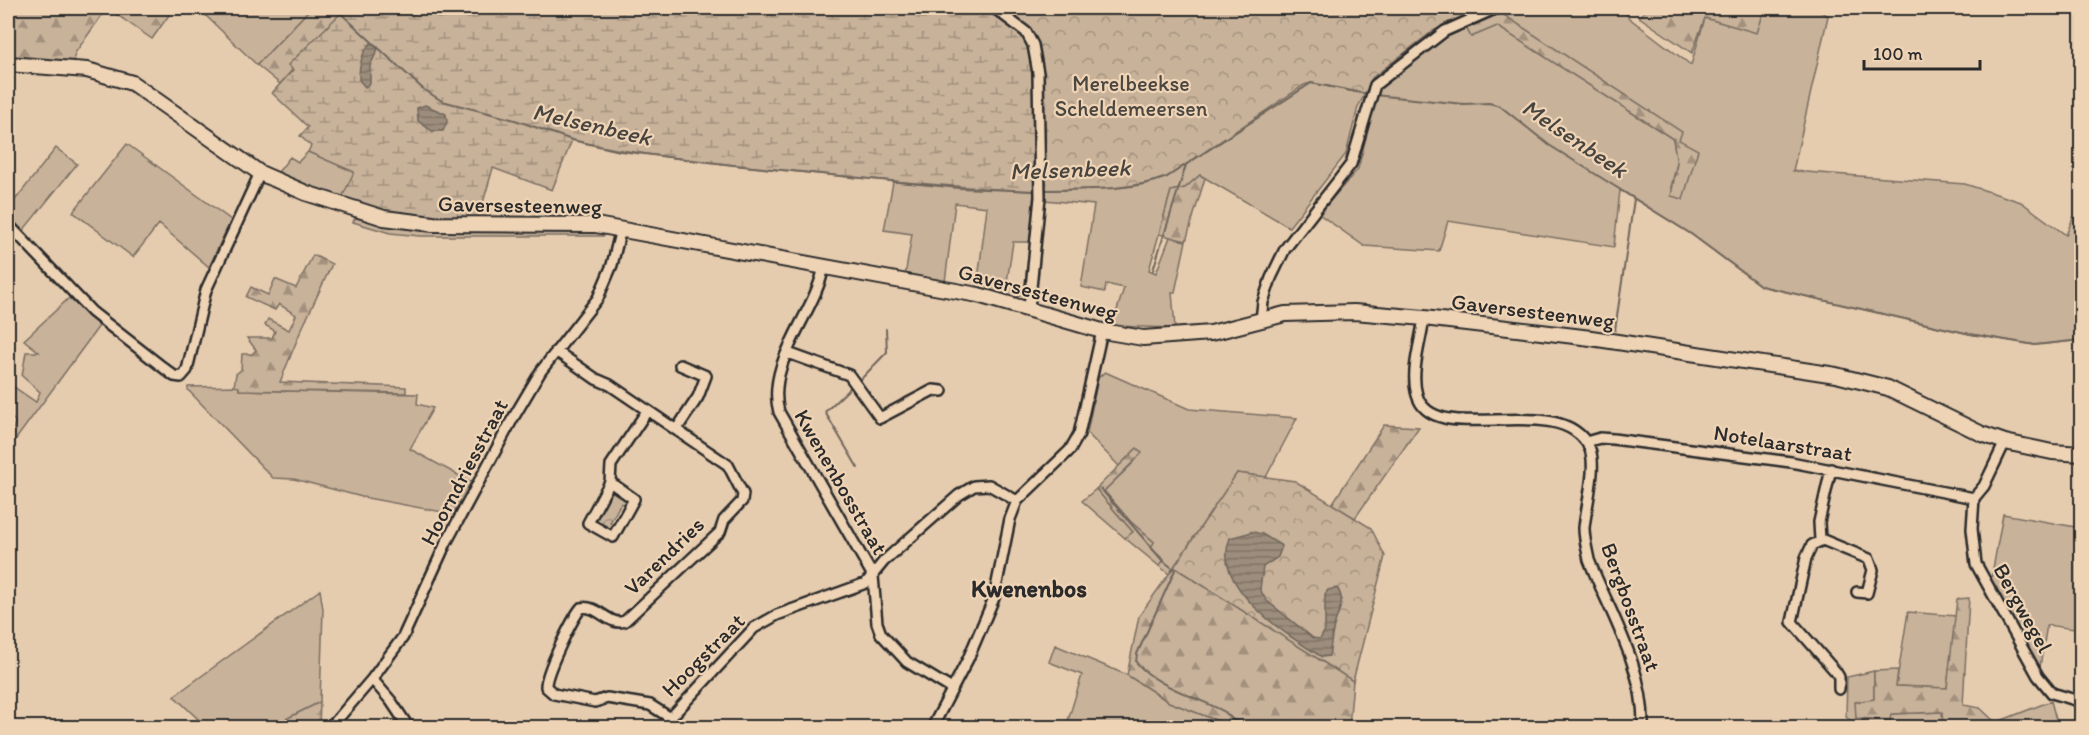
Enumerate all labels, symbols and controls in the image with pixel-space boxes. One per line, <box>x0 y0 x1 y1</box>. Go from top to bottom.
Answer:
scale bar <box>1864 33 1980 71</box>
text: 100 m <box>1873 43 1923 65</box>
park label: Merelbeekse Scheldemeersen <box>1055 70 1208 122</box>
water label: Melsenbeek <box>1517 92 1635 185</box>
water label: Melsenbeek <box>530 96 656 152</box>
water label: Melsenbeek <box>1009 152 1132 186</box>
street label: Gaversesteenweg <box>438 190 603 220</box>
street label: Gaversesteenweg <box>955 258 1122 326</box>
street label: Gaversesteenweg <box>1450 288 1617 335</box>
street label: Hoorndriesstraat <box>414 394 514 550</box>
street label: Kwenenbosstraat <box>788 405 894 559</box>
street label: Notelaarstraat <box>1712 419 1854 467</box>
street label: Varendries <box>618 511 710 601</box>
street label: Bergbosstraat <box>1595 539 1667 675</box>
street label: Bergwegel <box>1987 559 2059 657</box>
district label: Kwenenbos <box>971 574 1087 603</box>
street label: Hoogstraat <box>656 608 750 702</box>

